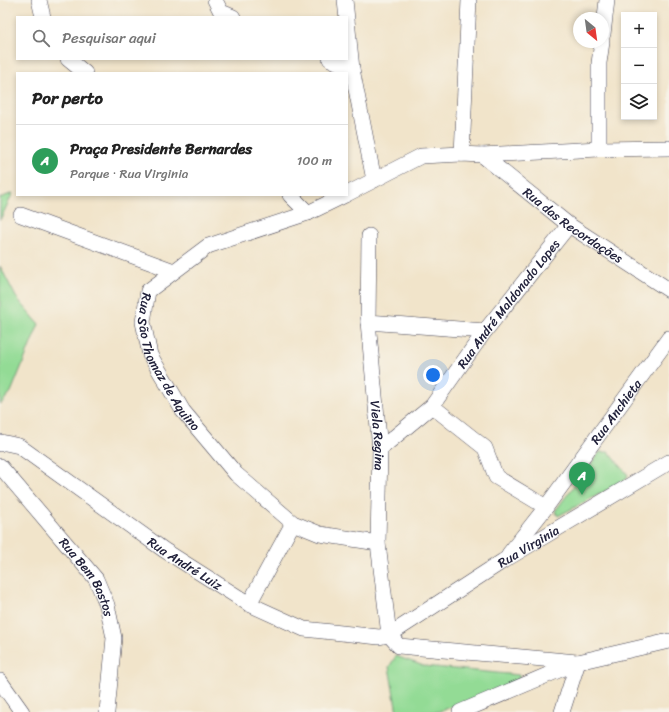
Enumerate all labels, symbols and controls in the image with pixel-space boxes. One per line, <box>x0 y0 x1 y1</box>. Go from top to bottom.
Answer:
north arrow <box>573 12 609 48</box>
map controls <box>621 12 657 120</box>
button: + <box>621 12 657 48</box>
search box <box>16 16 348 60</box>
text: Pesquisar aqui <box>62 25 156 51</box>
icon: search <box>30 27 52 49</box>
button: − <box>621 48 657 84</box>
text: Por perto <box>32 83 103 113</box>
button: layers <box>621 84 657 120</box>
text: Praça Presidente Bernardes <box>70 136 252 162</box>
text: A <box>41 149 49 172</box>
text: 100 m <box>297 149 332 172</box>
text: Parque · Rua Virginia <box>70 162 188 185</box>
street label: Rua das Recordações <box>518 181 629 269</box>
street label: Rua André Maldonado Lopes <box>450 233 566 373</box>
street label: Rua São Thomaz de Aquino <box>131 291 207 436</box>
your location <box>423 365 443 385</box>
street label: Rua Anchieta <box>584 374 648 449</box>
street label: Viela Regina <box>364 400 392 471</box>
pin: A <box>569 462 595 495</box>
street label: Rua Virginia <box>492 518 564 573</box>
street label: Rua André Luiz <box>143 530 228 596</box>
street label: Rua Bem Bastos <box>54 532 121 619</box>

